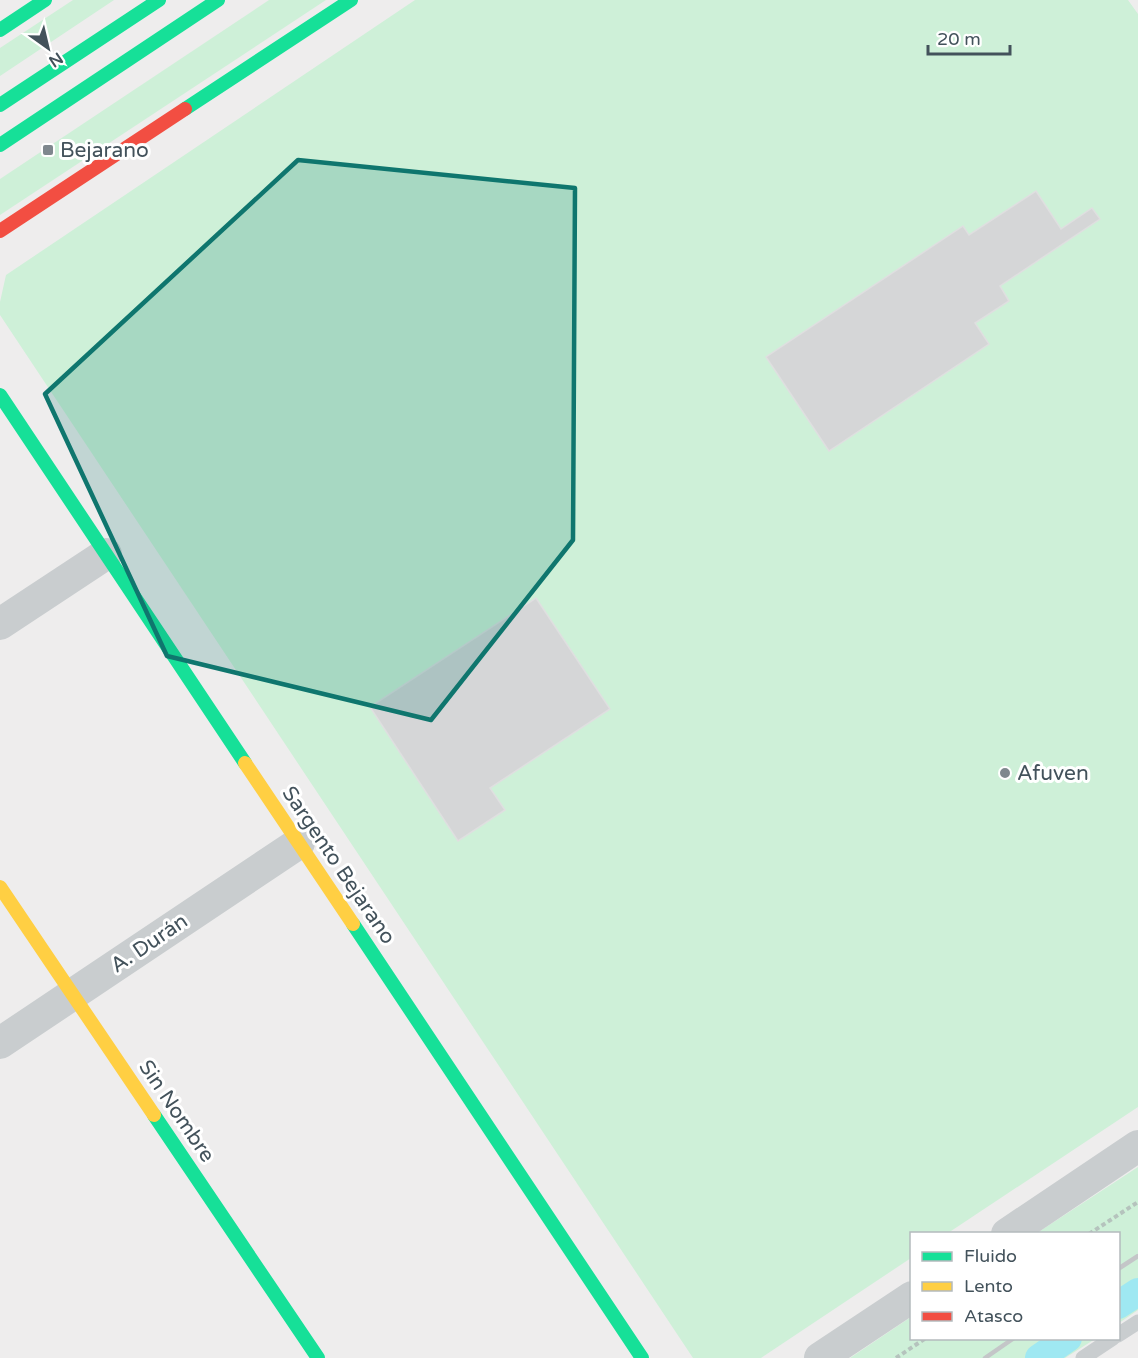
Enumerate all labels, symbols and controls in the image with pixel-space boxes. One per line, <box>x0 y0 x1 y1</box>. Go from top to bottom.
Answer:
north arrow <box>18 18 78 78</box>
scale bar <box>928 18 1010 56</box>
text: 20 m <box>937 28 981 50</box>
text: N <box>45 48 67 71</box>
place label: Bejarano <box>60 138 149 163</box>
marker: Bejarano <box>41 143 55 157</box>
place label: Afuven <box>1017 761 1089 786</box>
marker: Afuven <box>998 766 1012 780</box>
street label: Sargento Bejarano <box>276 782 401 949</box>
street label: A. Durán <box>106 909 193 978</box>
street label: Sin Nombre <box>133 1055 220 1167</box>
legend <box>910 1232 1120 1340</box>
text: Fluido <box>964 1245 1017 1267</box>
text: Lento <box>964 1275 1013 1297</box>
text: Atasco <box>964 1305 1023 1327</box>

